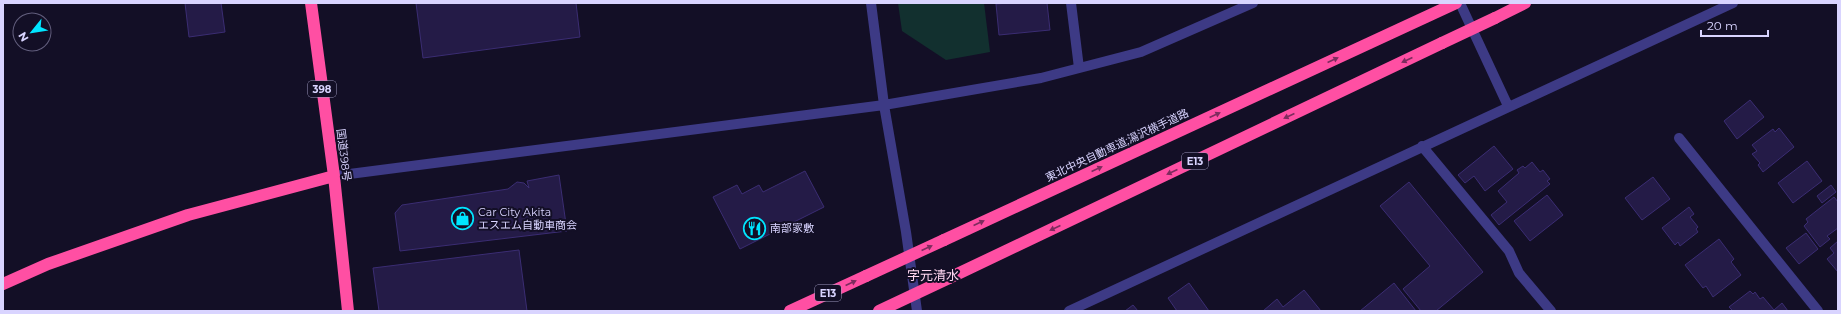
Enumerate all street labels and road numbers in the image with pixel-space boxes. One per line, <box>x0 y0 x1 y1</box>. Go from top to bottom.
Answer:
road number: 398 <box>308 81 336 97</box>
street label: 東北中央自動車道;湯沢横手道路 <box>1043 106 1191 184</box>
street label: 国道398号 <box>334 128 354 182</box>
road number: E13 <box>1182 153 1208 169</box>
road number: E13 <box>815 285 841 301</box>

